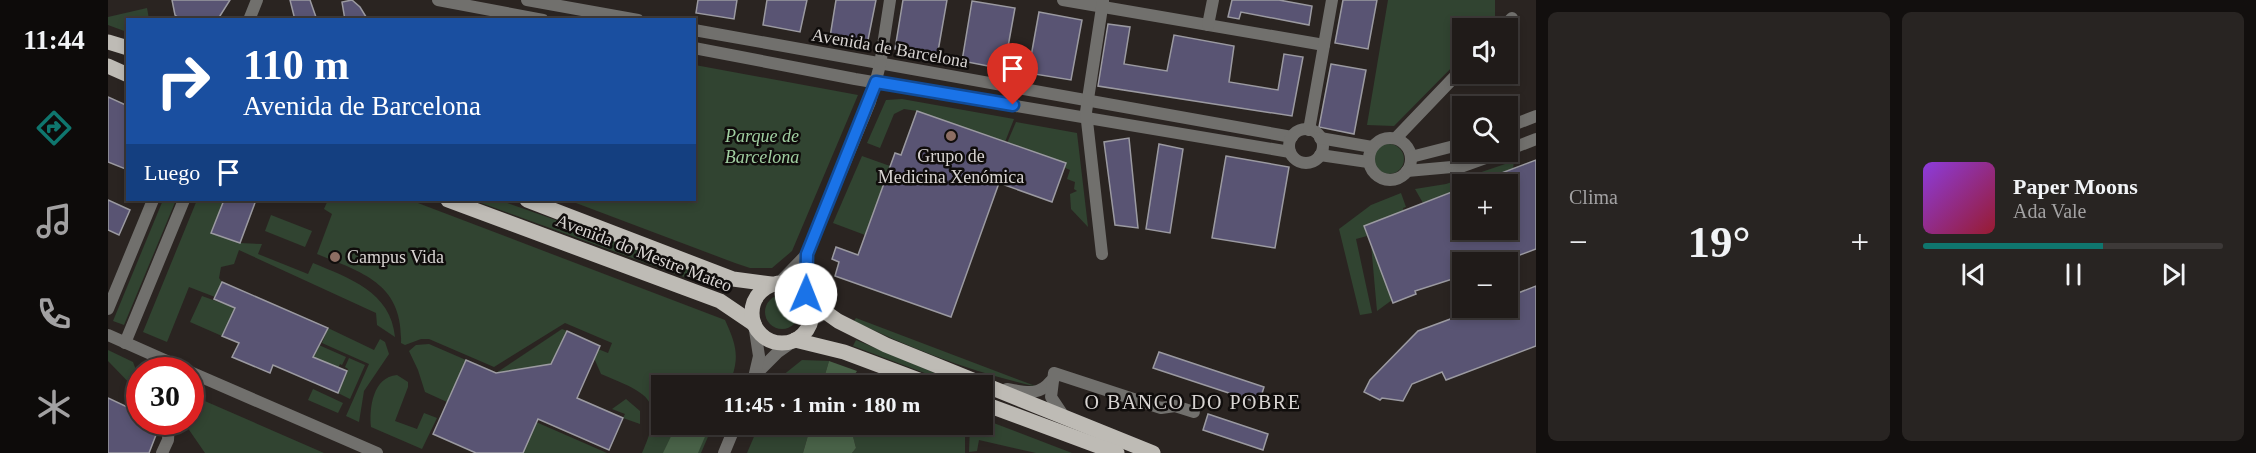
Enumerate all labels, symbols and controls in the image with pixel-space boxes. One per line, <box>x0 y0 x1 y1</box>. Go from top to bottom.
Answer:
map controls <box>1452 18 1518 318</box>
button: sound <box>1452 18 1518 84</box>
street label: Avenida de Barcelona <box>810 24 970 72</box>
text: 11:44 <box>23 25 85 55</box>
icon: right <box>144 42 222 120</box>
text: 110 m <box>243 42 349 88</box>
pin <box>987 43 1038 105</box>
icon: arrive <box>996 52 1029 85</box>
text: Avenida de Barcelona <box>243 91 481 121</box>
button: search <box>1452 96 1518 162</box>
icon: directions <box>33 107 75 149</box>
park label: Parque de Barcelona <box>724 126 799 167</box>
marker: Grupo de Medicina Xenómica <box>944 129 958 143</box>
place label: Grupo de Medicina Xenómica <box>878 146 1024 187</box>
icon: arrive <box>212 156 245 189</box>
text: Luego <box>144 160 200 185</box>
button: + <box>1452 174 1518 240</box>
text: Paper Moons <box>2013 174 2138 199</box>
text: Clima <box>1569 186 1618 208</box>
icon: music <box>33 200 75 242</box>
text: Ada Vale <box>2013 200 2087 222</box>
street label: Avenida do Mestre Mateo <box>553 210 735 296</box>
text: 19° <box>1688 217 1751 267</box>
text: − <box>1569 224 1588 260</box>
text: + <box>1850 224 1869 260</box>
place label: Campus Vida <box>347 247 444 267</box>
marker: Campus Vida <box>328 250 342 264</box>
button: − <box>1452 252 1518 318</box>
icon: previous <box>1957 258 1990 291</box>
icon: pause <box>2057 258 2090 291</box>
icon: next <box>2157 258 2190 291</box>
position arrow <box>774 262 838 326</box>
icon: phone <box>33 293 75 335</box>
speed limit sign: 30 <box>126 357 204 435</box>
icon: climate <box>33 386 75 428</box>
district label: O BANCO DO POBRE <box>1085 391 1301 413</box>
text: 11:45 · 1 min · 180 m <box>724 392 920 417</box>

